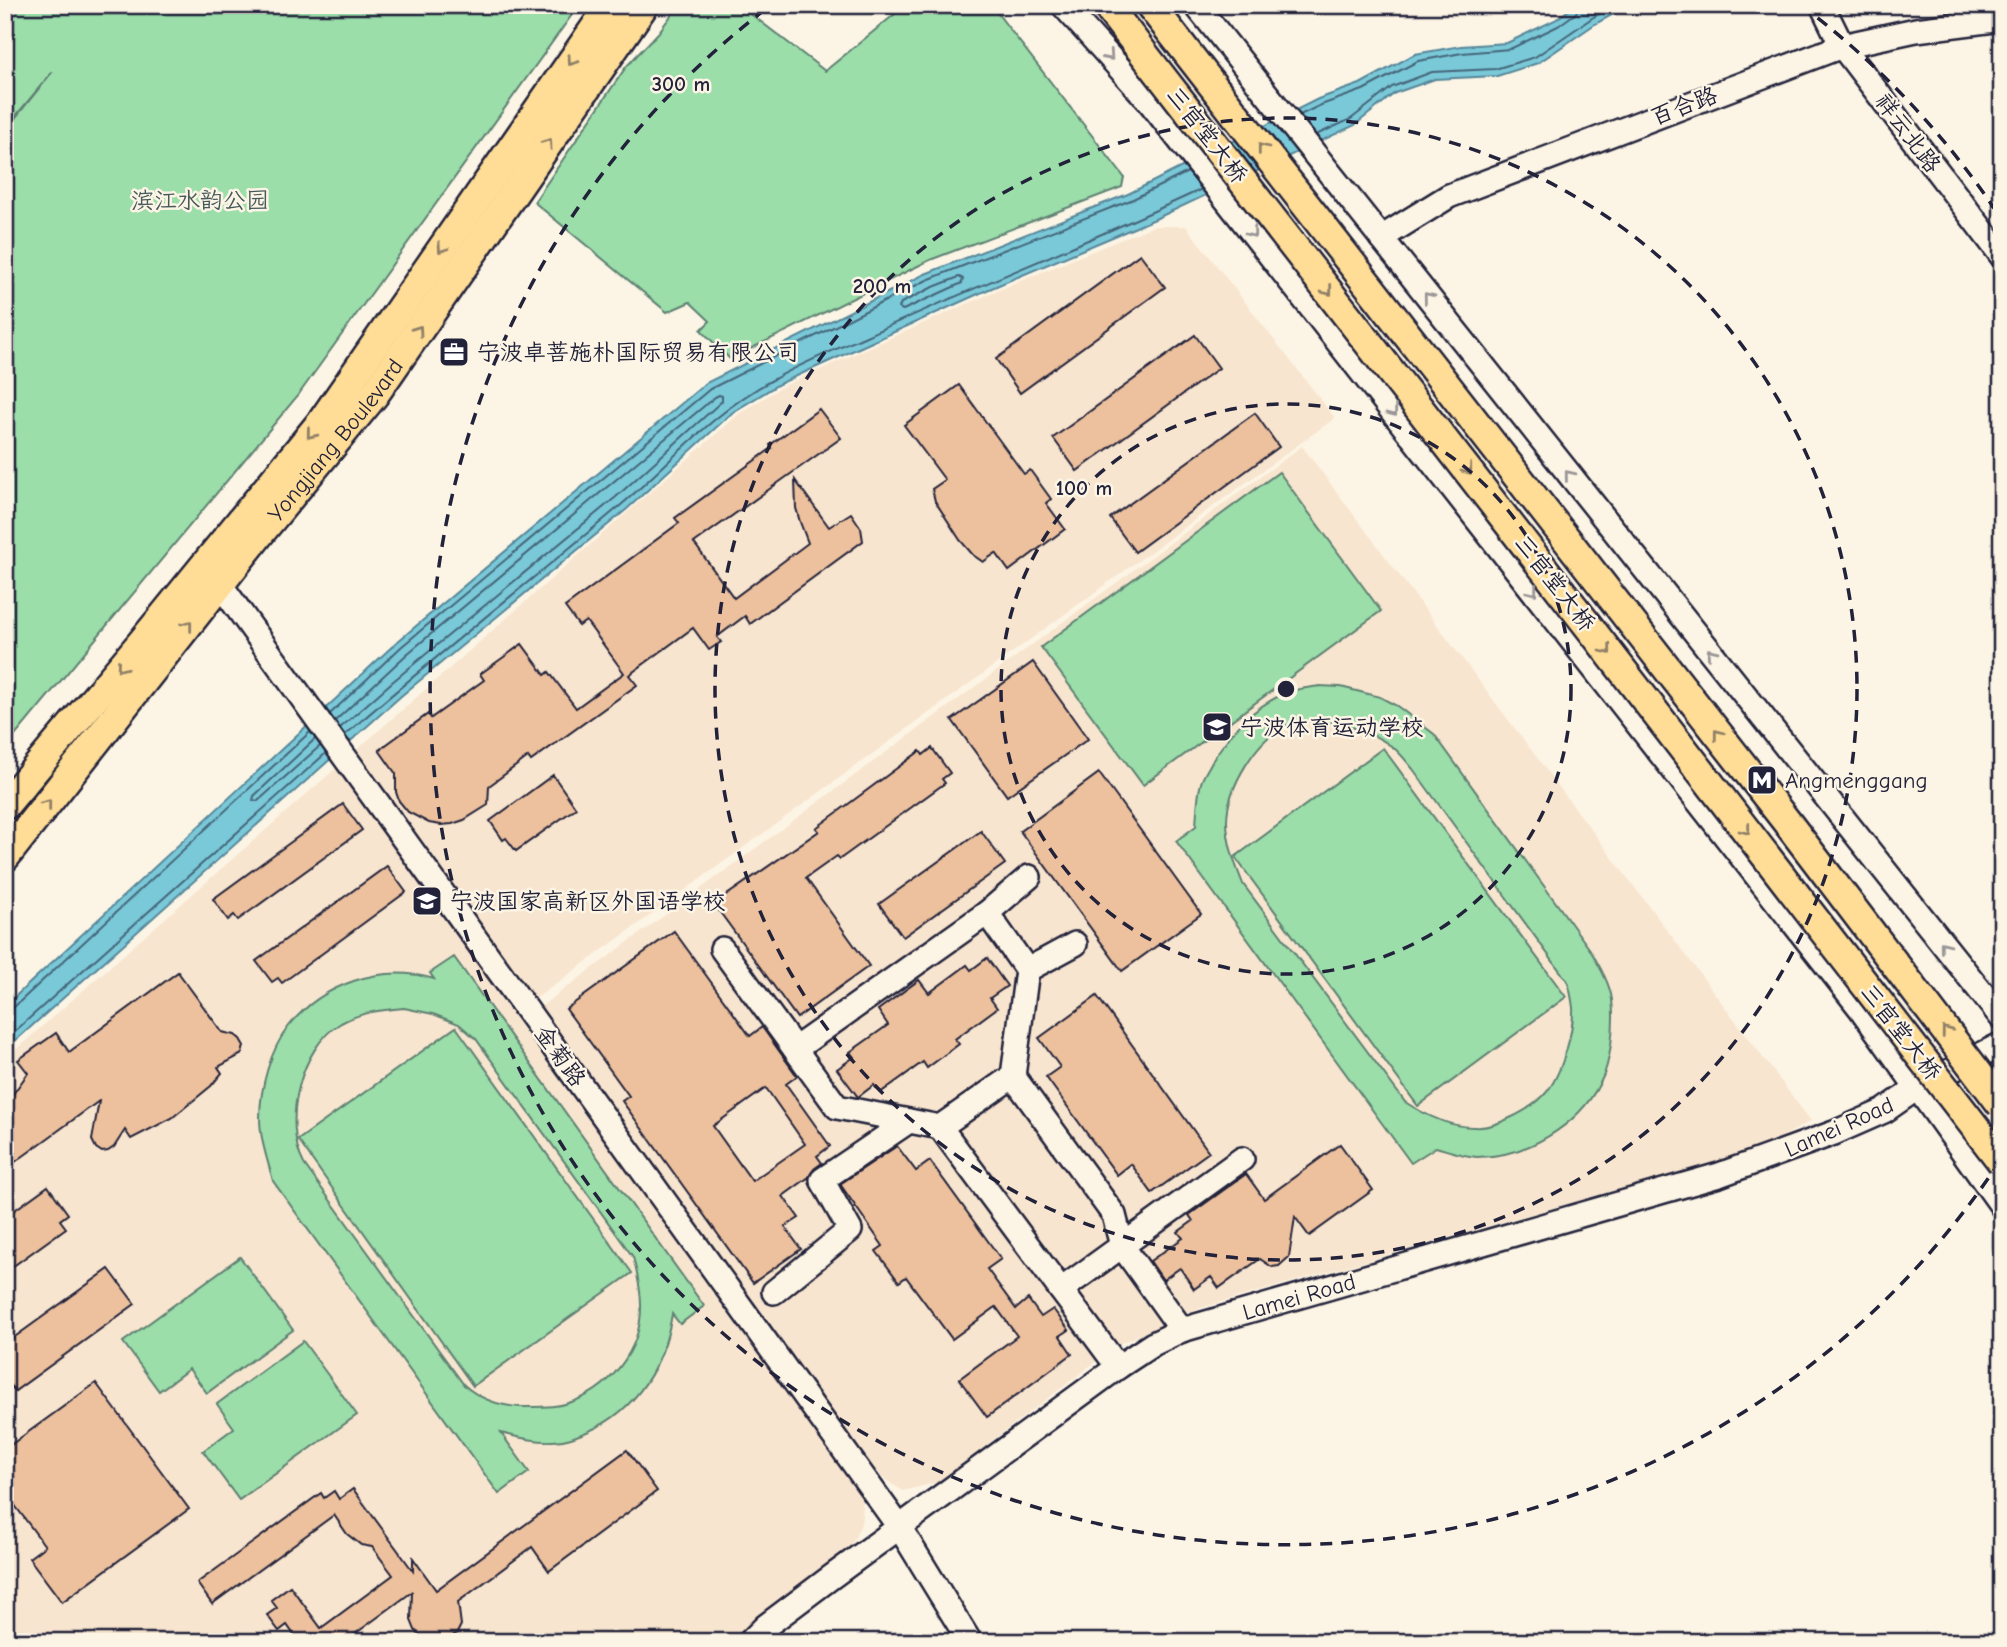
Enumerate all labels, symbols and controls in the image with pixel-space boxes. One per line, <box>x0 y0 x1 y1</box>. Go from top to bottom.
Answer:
one-way arrow <box>1101 48 1113 61</box>
one-way arrow <box>568 53 580 66</box>
text: 300 m <box>652 72 710 96</box>
street label: 三官堂大桥 <box>1161 81 1253 189</box>
street label: 百合路 <box>1647 81 1721 131</box>
street label: 祥云北路 <box>1870 88 1946 178</box>
one-way arrow <box>540 137 553 150</box>
one-way arrow <box>1258 143 1271 156</box>
park label: 滨江水韵公园 <box>131 187 269 214</box>
one-way arrow <box>1244 225 1257 237</box>
one-way arrow <box>438 240 450 253</box>
text: 200 m <box>853 274 911 298</box>
one-way arrow <box>1320 283 1333 295</box>
one-way arrow <box>1423 292 1436 304</box>
one-way arrow <box>410 325 422 338</box>
office icon: 宁波卓菩施朴国际贸易有限公司 <box>437 335 471 369</box>
place label: 宁波卓菩施朴国际贸易有限公司 <box>477 339 799 366</box>
street label: Yongjiang Boulevard <box>262 353 409 527</box>
one-way arrow <box>1384 404 1397 416</box>
one-way arrow <box>307 427 320 439</box>
one-way arrow <box>1459 463 1472 475</box>
one-way arrow <box>1565 470 1578 482</box>
text: 100 m <box>1056 476 1112 500</box>
street label: 三官堂大桥 <box>1509 529 1601 637</box>
one-way arrow <box>1525 583 1538 595</box>
one-way arrow <box>180 620 193 633</box>
one-way arrow <box>1599 643 1612 655</box>
one-way arrow <box>1706 648 1719 660</box>
one-way arrow <box>117 659 129 672</box>
centre of rings <box>1274 677 1298 701</box>
school or university icon: 宁波体育运动学校 <box>1200 710 1234 744</box>
place label: 宁波体育运动学校 <box>1240 714 1424 741</box>
one-way arrow <box>1713 729 1726 741</box>
metro station icon: Angmenggang <box>1745 763 1779 797</box>
place label: Angmenggang <box>1785 767 1928 794</box>
one-way arrow <box>39 799 52 811</box>
one-way arrow <box>1738 823 1751 835</box>
school or university icon: 宁波国家高新区外国语学校 <box>410 884 444 918</box>
place label: 宁波国家高新区外国语学校 <box>450 888 726 915</box>
one-way arrow <box>1940 941 1952 954</box>
street label: 三官堂大桥 <box>1855 978 1947 1086</box>
street label: 金菊路 <box>529 1020 591 1092</box>
one-way arrow <box>1941 1026 1954 1039</box>
street label: Lamei Road <box>1780 1091 1898 1163</box>
street label: Lamei Road <box>1239 1268 1359 1326</box>

